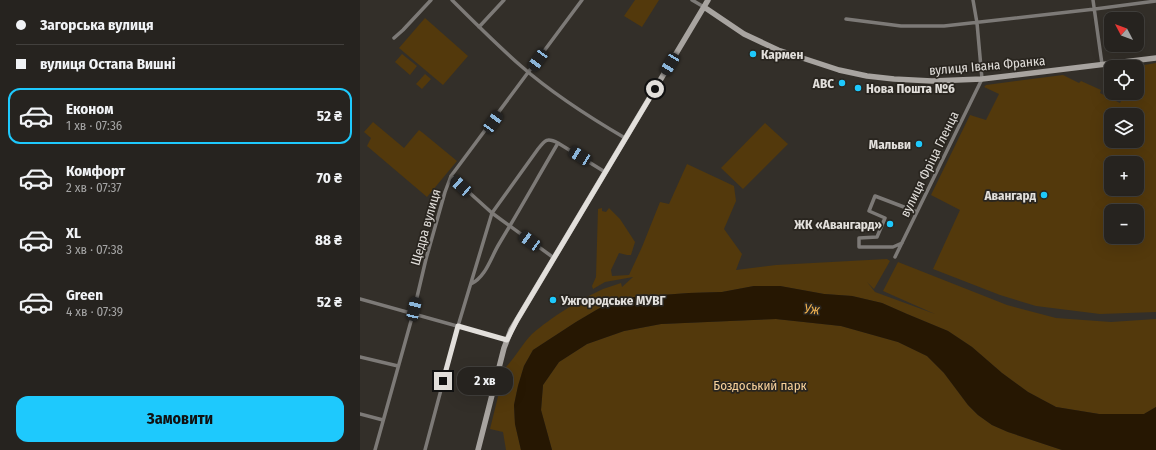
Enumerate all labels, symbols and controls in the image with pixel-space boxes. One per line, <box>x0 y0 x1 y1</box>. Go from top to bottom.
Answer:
north arrow <box>1104 12 1144 52</box>
map controls <box>1104 12 1144 244</box>
text: Загорська вулиця <box>40 16 154 34</box>
car <box>526 47 550 73</box>
place label: Кармен <box>761 47 803 62</box>
marker: Кармен <box>748 49 758 59</box>
car <box>659 51 681 77</box>
street label: вулиця Івана Франка <box>928 53 1046 78</box>
text: вулиця Остапа Вишні <box>40 55 176 73</box>
button: locate <box>1104 60 1144 100</box>
place label: ABC <box>812 76 834 91</box>
marker: ABC <box>837 78 847 88</box>
route start <box>646 80 664 98</box>
place label: Нова Пошта №6 <box>866 81 955 96</box>
marker: Нова Пошта №6 <box>853 83 863 93</box>
icon: car <box>18 98 54 134</box>
text: Економ <box>66 100 113 118</box>
text: 52 ₴ <box>317 107 342 125</box>
button: layers <box>1104 108 1144 148</box>
car <box>481 109 505 135</box>
street label: вулиця Фріца Гленца <box>897 109 962 220</box>
text: 1 хв · 07:36 <box>66 118 122 133</box>
place label: Мальви <box>869 137 911 152</box>
marker: Мальви <box>914 139 924 149</box>
car <box>567 145 593 167</box>
button: + <box>1104 156 1144 196</box>
icon: car <box>18 160 54 196</box>
text: Комфорт <box>66 162 125 180</box>
text: 70 ₴ <box>316 169 342 187</box>
car <box>448 174 474 198</box>
text: 2 хв · 07:37 <box>66 180 122 195</box>
street label: Щедра вулиця <box>407 187 444 267</box>
place label: Авангард <box>983 188 1036 203</box>
marker: Авангард <box>1039 190 1049 200</box>
button: − <box>1104 204 1144 244</box>
place label: ЖК «Авангард» <box>793 217 882 232</box>
marker: ЖК «Авангард» <box>885 219 895 229</box>
icon: car <box>18 222 54 258</box>
text: XL <box>66 224 81 242</box>
car <box>517 229 543 253</box>
text: 88 ₴ <box>315 231 342 249</box>
text: 3 хв · 07:38 <box>66 242 123 257</box>
icon: car <box>18 284 54 320</box>
text: Green <box>66 286 103 304</box>
text: 52 ₴ <box>317 293 342 311</box>
place label: Ужгородське МУВГ <box>560 293 666 308</box>
marker: Ужгородське МУВГ <box>548 295 558 305</box>
car <box>405 296 423 322</box>
water label: Уж <box>803 300 821 319</box>
text: 4 хв · 07:39 <box>66 304 123 319</box>
callout: 2 хв <box>457 367 513 395</box>
route end <box>434 372 452 390</box>
text: 2 хв <box>474 373 496 388</box>
park label: Боздоський парк <box>713 378 807 393</box>
button: Замовити <box>16 396 344 442</box>

